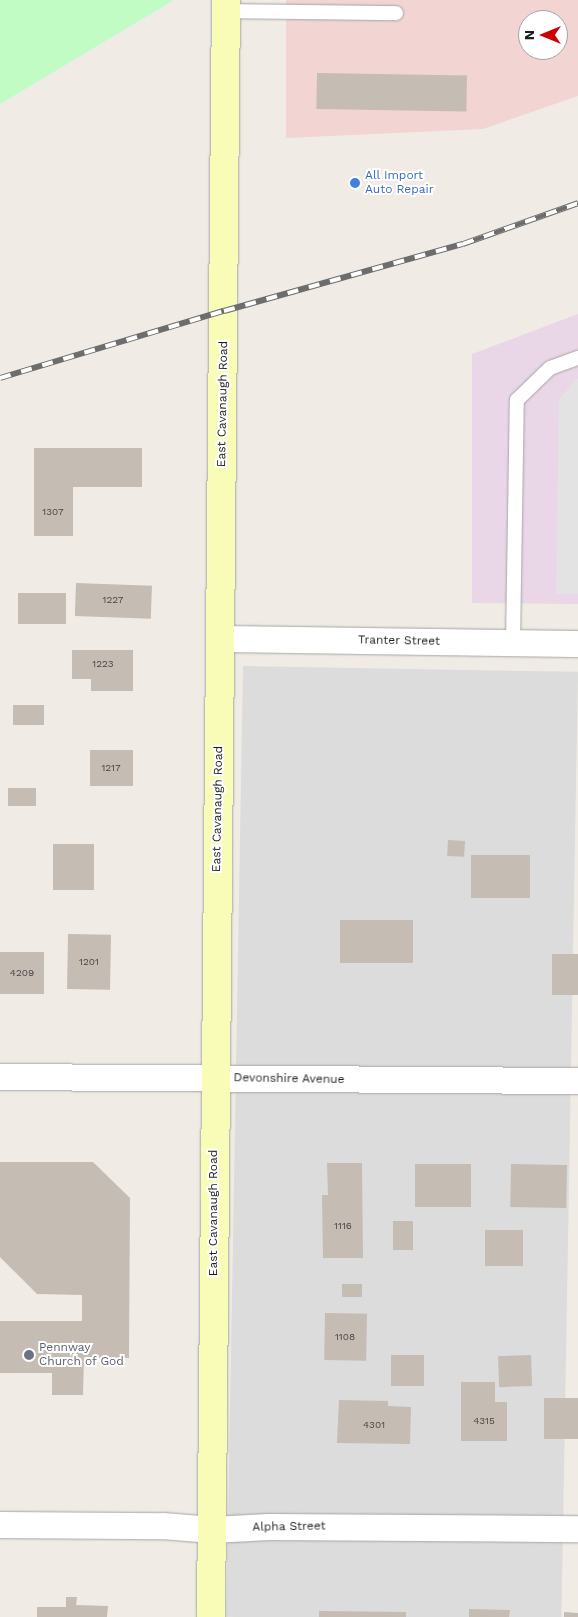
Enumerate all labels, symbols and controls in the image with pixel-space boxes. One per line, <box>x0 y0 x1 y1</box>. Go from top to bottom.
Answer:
north arrow <box>518 10 568 60</box>
text: N <box>521 30 537 40</box>
place label: All Import Auto Repair <box>365 169 434 197</box>
marker: All Import Auto Repair <box>349 177 361 189</box>
street label: East Cavanaugh Road <box>215 341 231 467</box>
house number: 1307 <box>42 506 64 518</box>
house number: 1227 <box>103 594 123 606</box>
street label: Tranter Street <box>358 633 440 649</box>
house number: 1223 <box>92 658 114 670</box>
street label: East Cavanaugh Road <box>210 746 226 872</box>
house number: 1217 <box>101 762 121 774</box>
house number: 1201 <box>79 956 99 968</box>
house number: 4209 <box>10 967 34 979</box>
street label: Devonshire Avenue <box>233 1071 345 1087</box>
street label: East Cavanaugh Road <box>207 1150 221 1276</box>
house number: 1116 <box>334 1220 352 1232</box>
house number: 1108 <box>335 1331 355 1343</box>
place label: Pennway Church of God <box>39 1341 124 1369</box>
marker: Pennway Church of God <box>23 1349 35 1361</box>
house number: 4315 <box>473 1415 495 1427</box>
house number: 4301 <box>363 1419 385 1431</box>
street label: Alpha Street <box>252 1519 326 1535</box>

